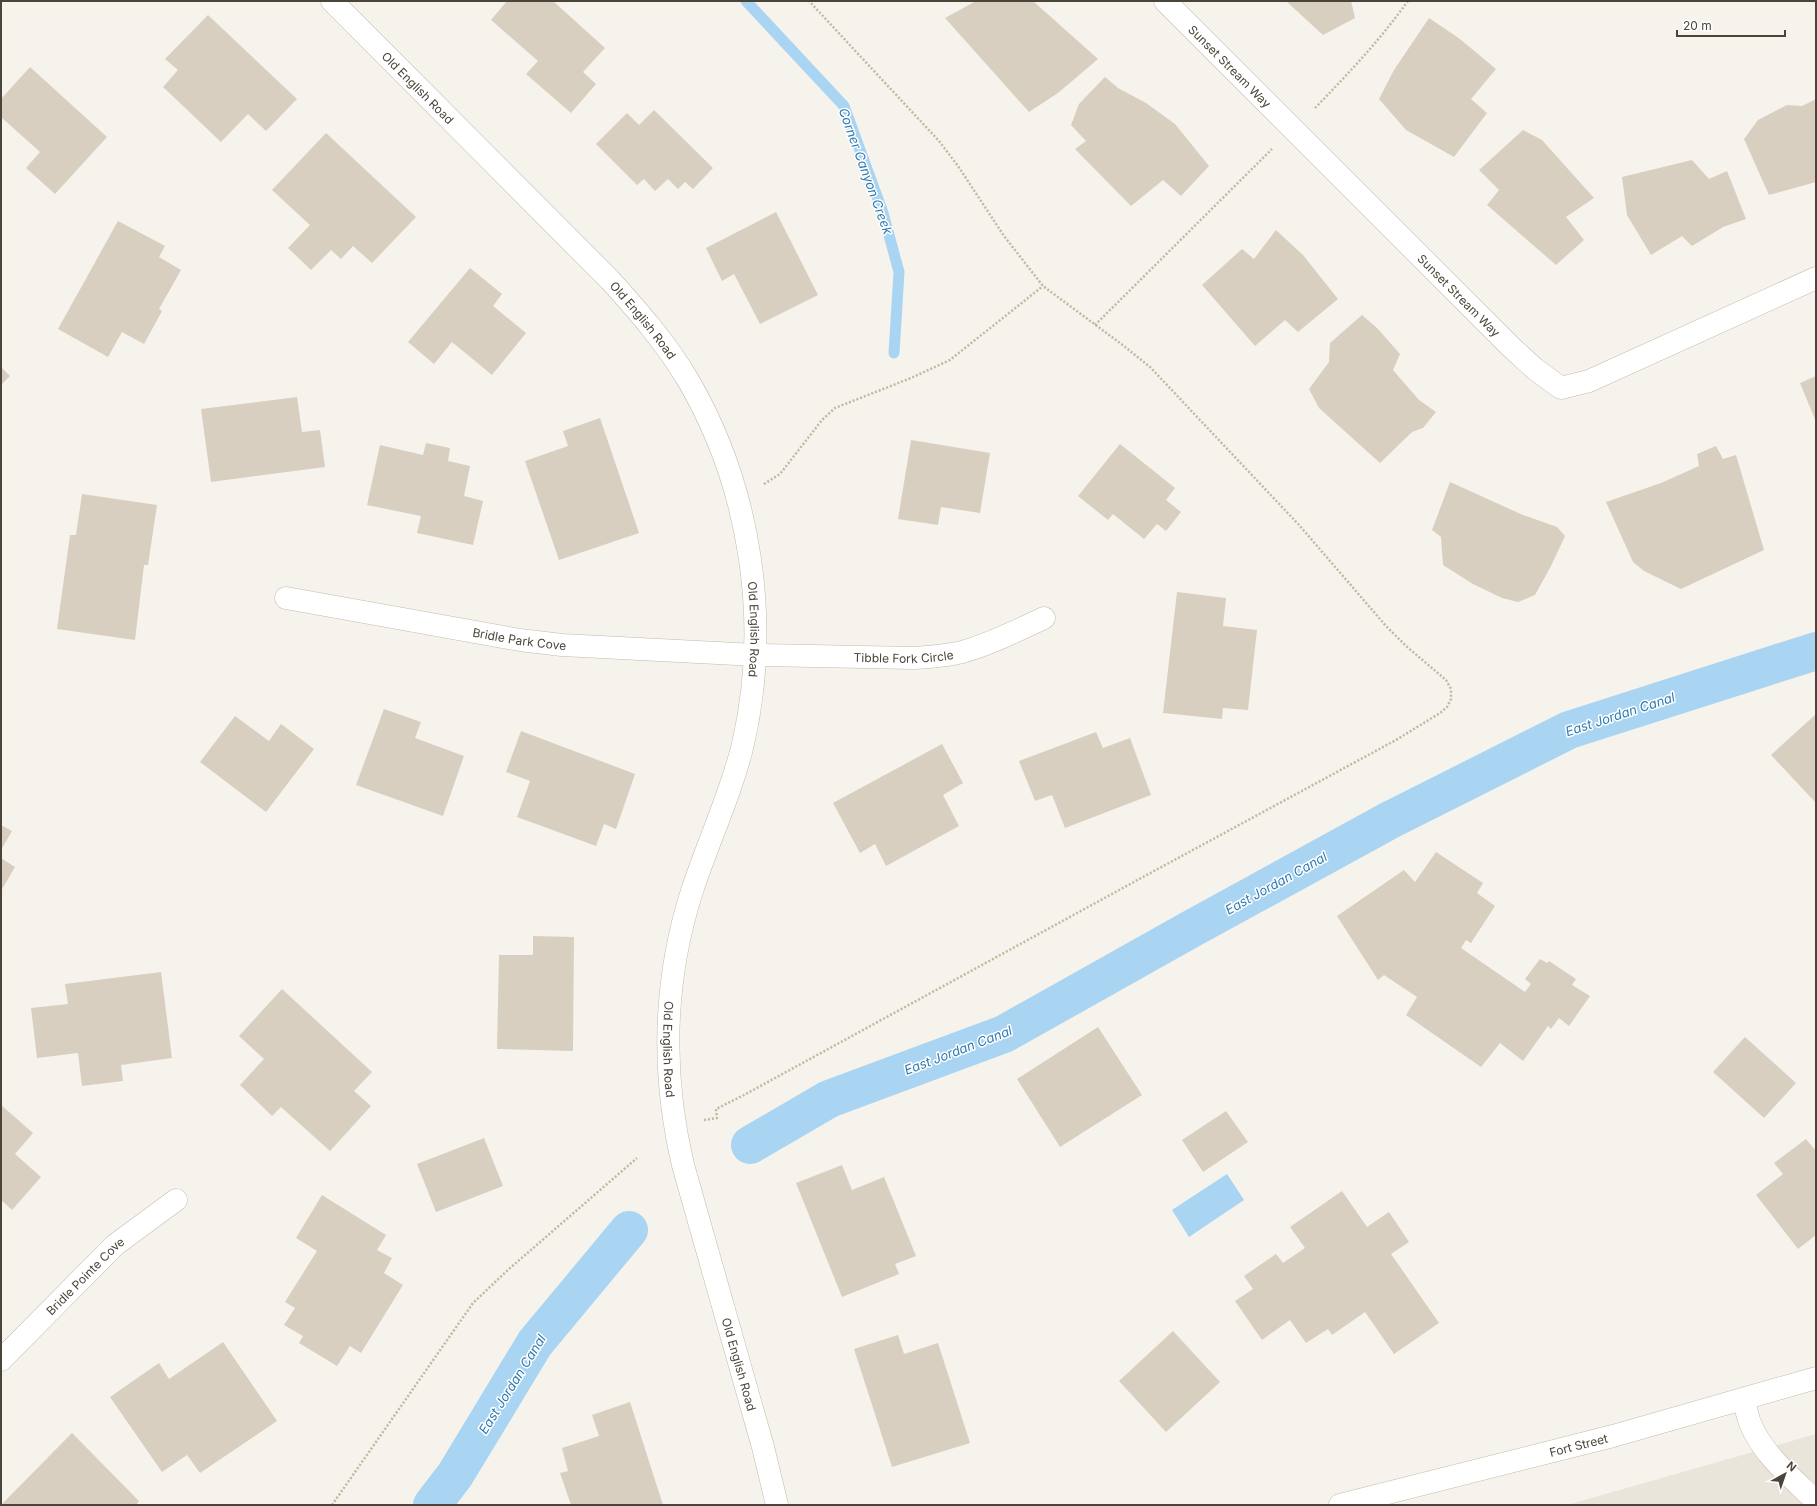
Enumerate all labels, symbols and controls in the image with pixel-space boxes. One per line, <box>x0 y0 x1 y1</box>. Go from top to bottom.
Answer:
scale bar <box>1677 12 1785 38</box>
text: 20 m <box>1683 18 1712 33</box>
street label: Sunset Stream Way <box>1186 22 1275 111</box>
street label: Old English Road <box>379 48 457 127</box>
water label: Corner Canyon Creek <box>836 106 897 237</box>
street label: Sunset Stream Way <box>1415 251 1504 340</box>
street label: Old English Road <box>607 278 680 362</box>
street label: Old English Road <box>745 581 763 678</box>
street label: Bridle Park Cove <box>471 624 567 653</box>
street label: Tibble Fork Circle <box>854 647 955 666</box>
water label: East Jordan Canal <box>1563 689 1678 739</box>
water label: East Jordan Canal <box>1222 848 1330 918</box>
street label: Old English Road <box>661 1001 679 1098</box>
water label: East Jordan Canal <box>902 1022 1015 1078</box>
street label: Bridle Pointe Cove <box>43 1233 127 1318</box>
street label: Old English Road <box>719 1316 760 1413</box>
water label: East Jordan Canal <box>475 1331 549 1437</box>
street label: Fort Street <box>1548 1430 1609 1459</box>
north arrow <box>1765 1454 1805 1494</box>
text: N <box>1784 1458 1799 1474</box>

